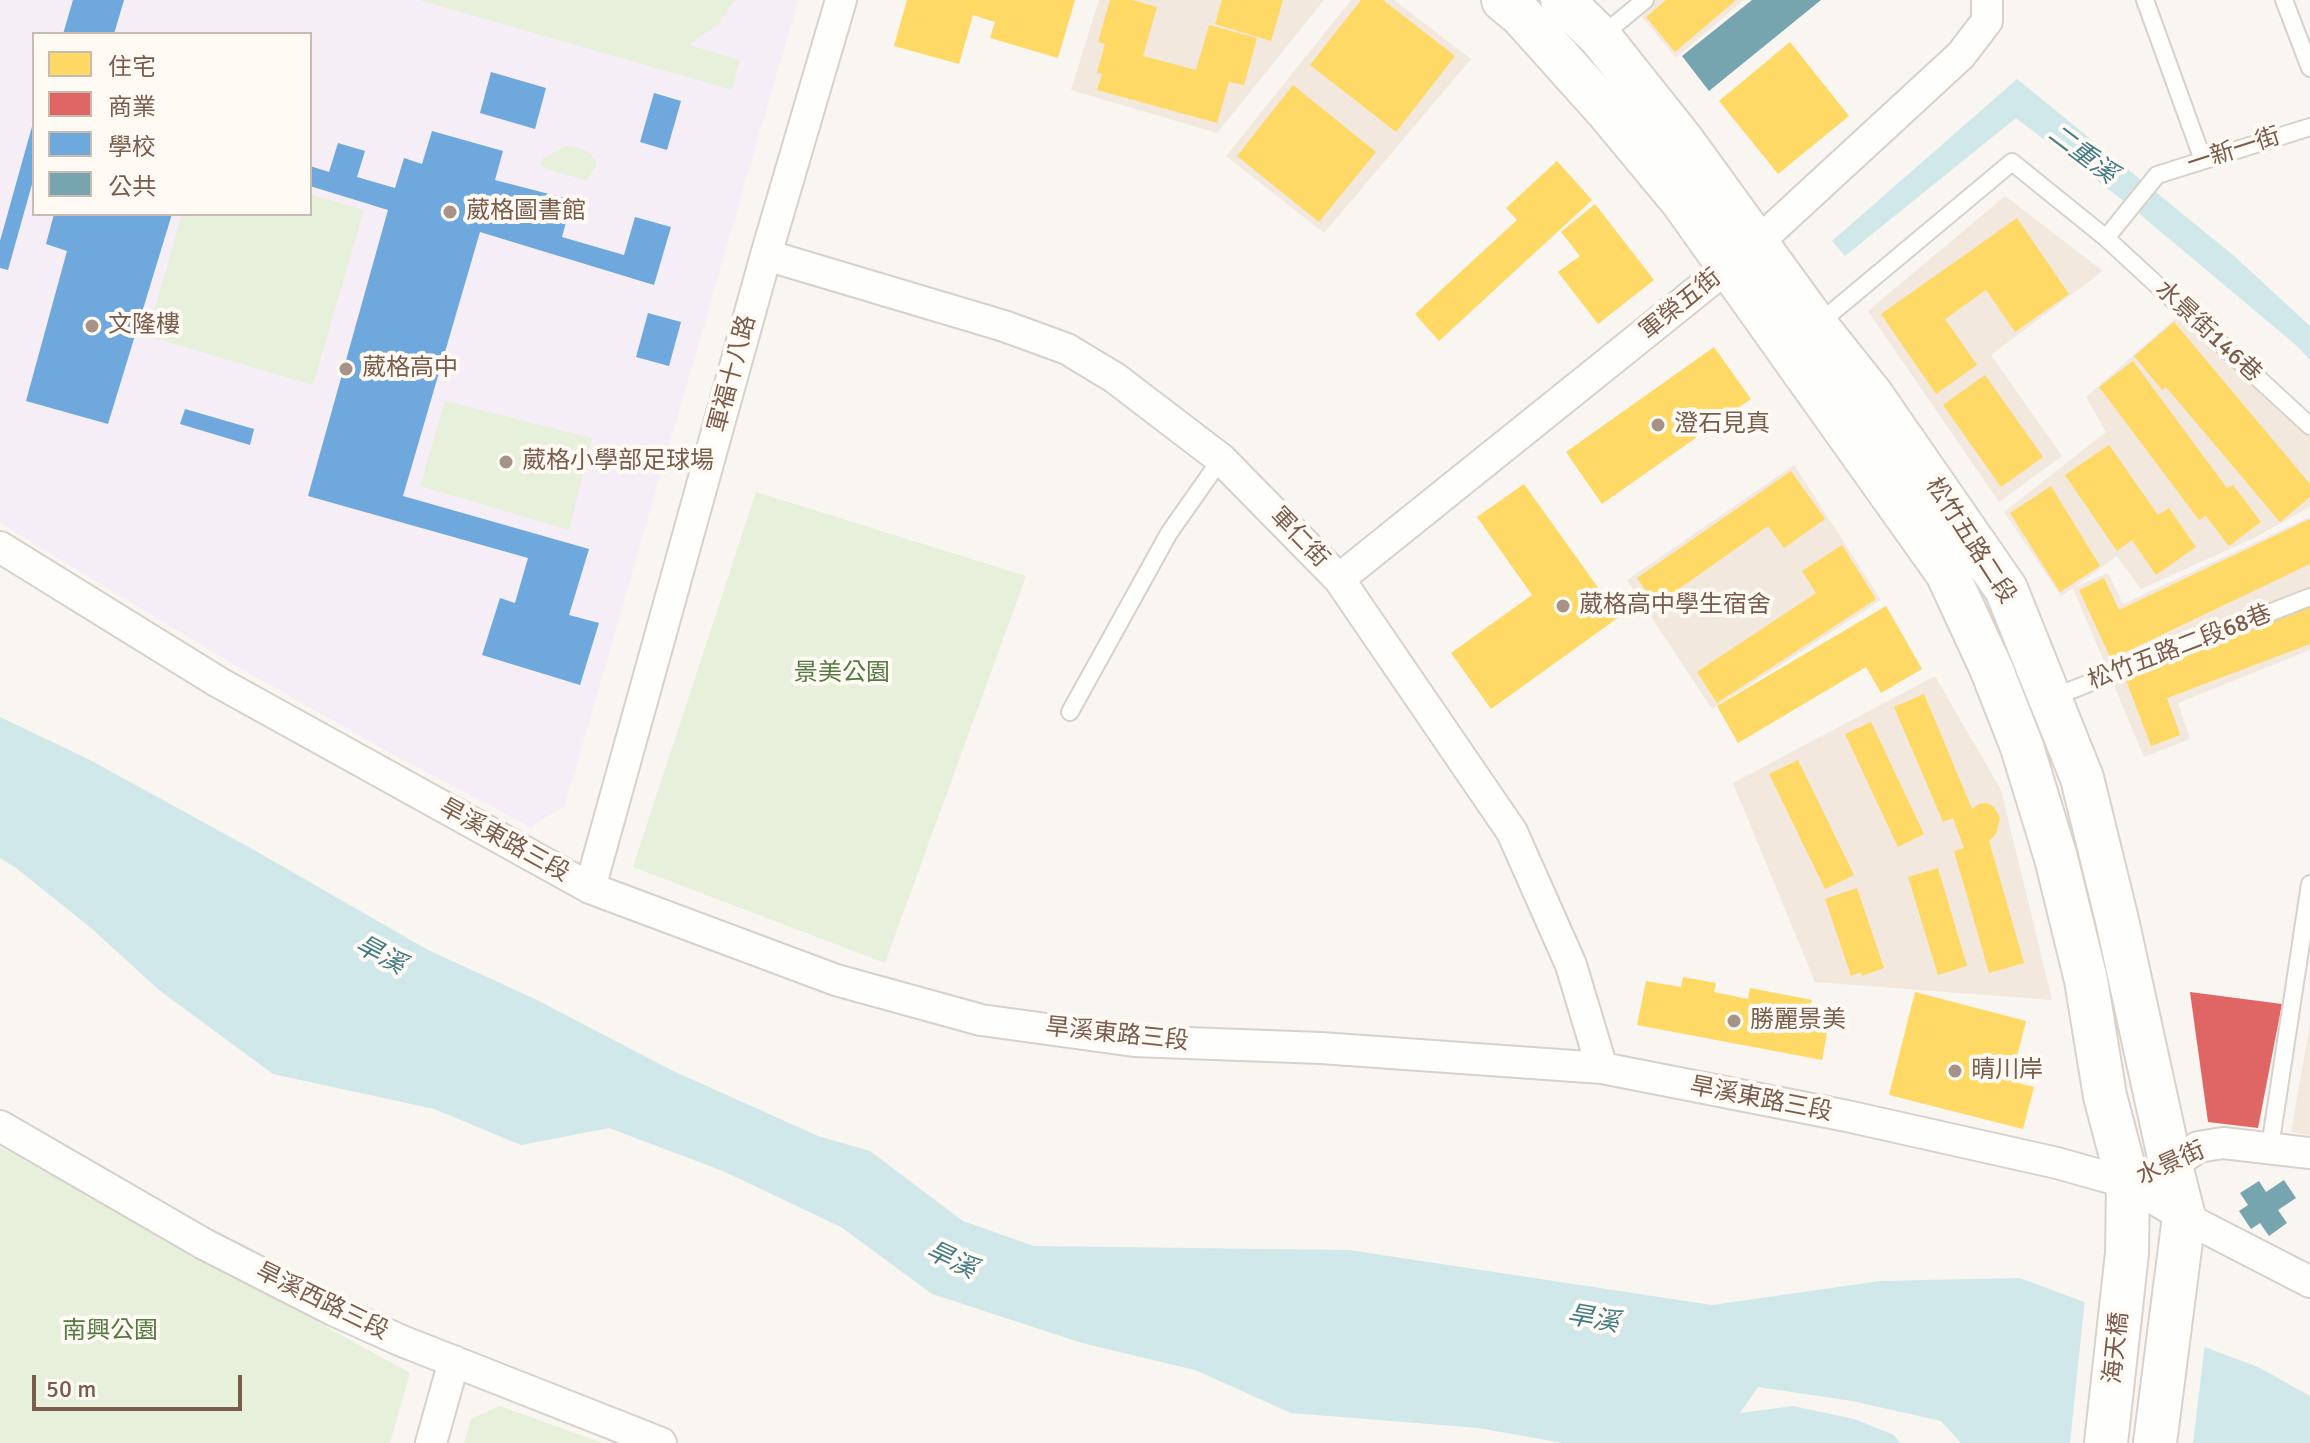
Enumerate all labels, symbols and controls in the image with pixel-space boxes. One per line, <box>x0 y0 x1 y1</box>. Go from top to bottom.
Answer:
legend <box>32 32 312 216</box>
text: 住宅 <box>108 52 156 82</box>
text: 商業 <box>108 92 156 122</box>
water label: 二重溪 <box>2041 119 2123 191</box>
street label: 一新一街 <box>2184 122 2284 180</box>
text: 學校 <box>108 132 156 162</box>
text: 公共 <box>108 172 156 202</box>
place label: 葳格圖書館 <box>466 198 586 226</box>
marker: 葳格圖書館 <box>441 203 459 221</box>
street label: 軍榮五街 <box>1635 264 1727 346</box>
street label: 水景街146巷 <box>2149 275 2267 389</box>
place label: 文隆樓 <box>108 312 180 340</box>
street label: 軍福十八路 <box>704 312 762 436</box>
marker: 文隆樓 <box>83 317 101 335</box>
place label: 葳格高中 <box>362 355 458 383</box>
marker: 葳格高中 <box>337 360 355 378</box>
place label: 澄石見真 <box>1674 411 1770 439</box>
marker: 澄石見真 <box>1649 416 1667 434</box>
place label: 葳格小學部足球場 <box>522 448 714 476</box>
marker: 葳格小學部足球場 <box>497 453 515 471</box>
street label: 松竹五路二段 <box>1919 473 2021 609</box>
street label: 軍仁街 <box>1264 502 1334 574</box>
place label: 葳格高中學生宿舍 <box>1579 592 1771 620</box>
marker: 葳格高中學生宿舍 <box>1554 597 1572 615</box>
street label: 松竹五路二段68巷 <box>2084 600 2276 696</box>
park label: 景美公園 <box>794 660 890 688</box>
street label: 旱溪東路三段 <box>434 793 574 889</box>
water label: 旱溪 <box>350 930 410 982</box>
place label: 勝麗景美 <box>1750 1007 1846 1035</box>
marker: 勝麗景美 <box>1725 1012 1743 1030</box>
street label: 旱溪東路三段 <box>1044 1013 1190 1057</box>
place label: 晴川岸 <box>1971 1057 2043 1085</box>
marker: 晴川岸 <box>1946 1062 1964 1080</box>
street label: 旱溪東路三段 <box>1688 1072 1834 1128</box>
street label: 水景街 <box>2132 1136 2210 1192</box>
water label: 旱溪 <box>921 1236 981 1286</box>
street label: 旱溪西路三段 <box>251 1257 393 1347</box>
water label: 旱溪 <box>1565 1300 1621 1340</box>
street label: 海天橋 <box>2099 1311 2135 1385</box>
park label: 南興公園 <box>62 1318 158 1346</box>
scale bar <box>36 1359 246 1409</box>
text: 50 m <box>46 1374 96 1404</box>

